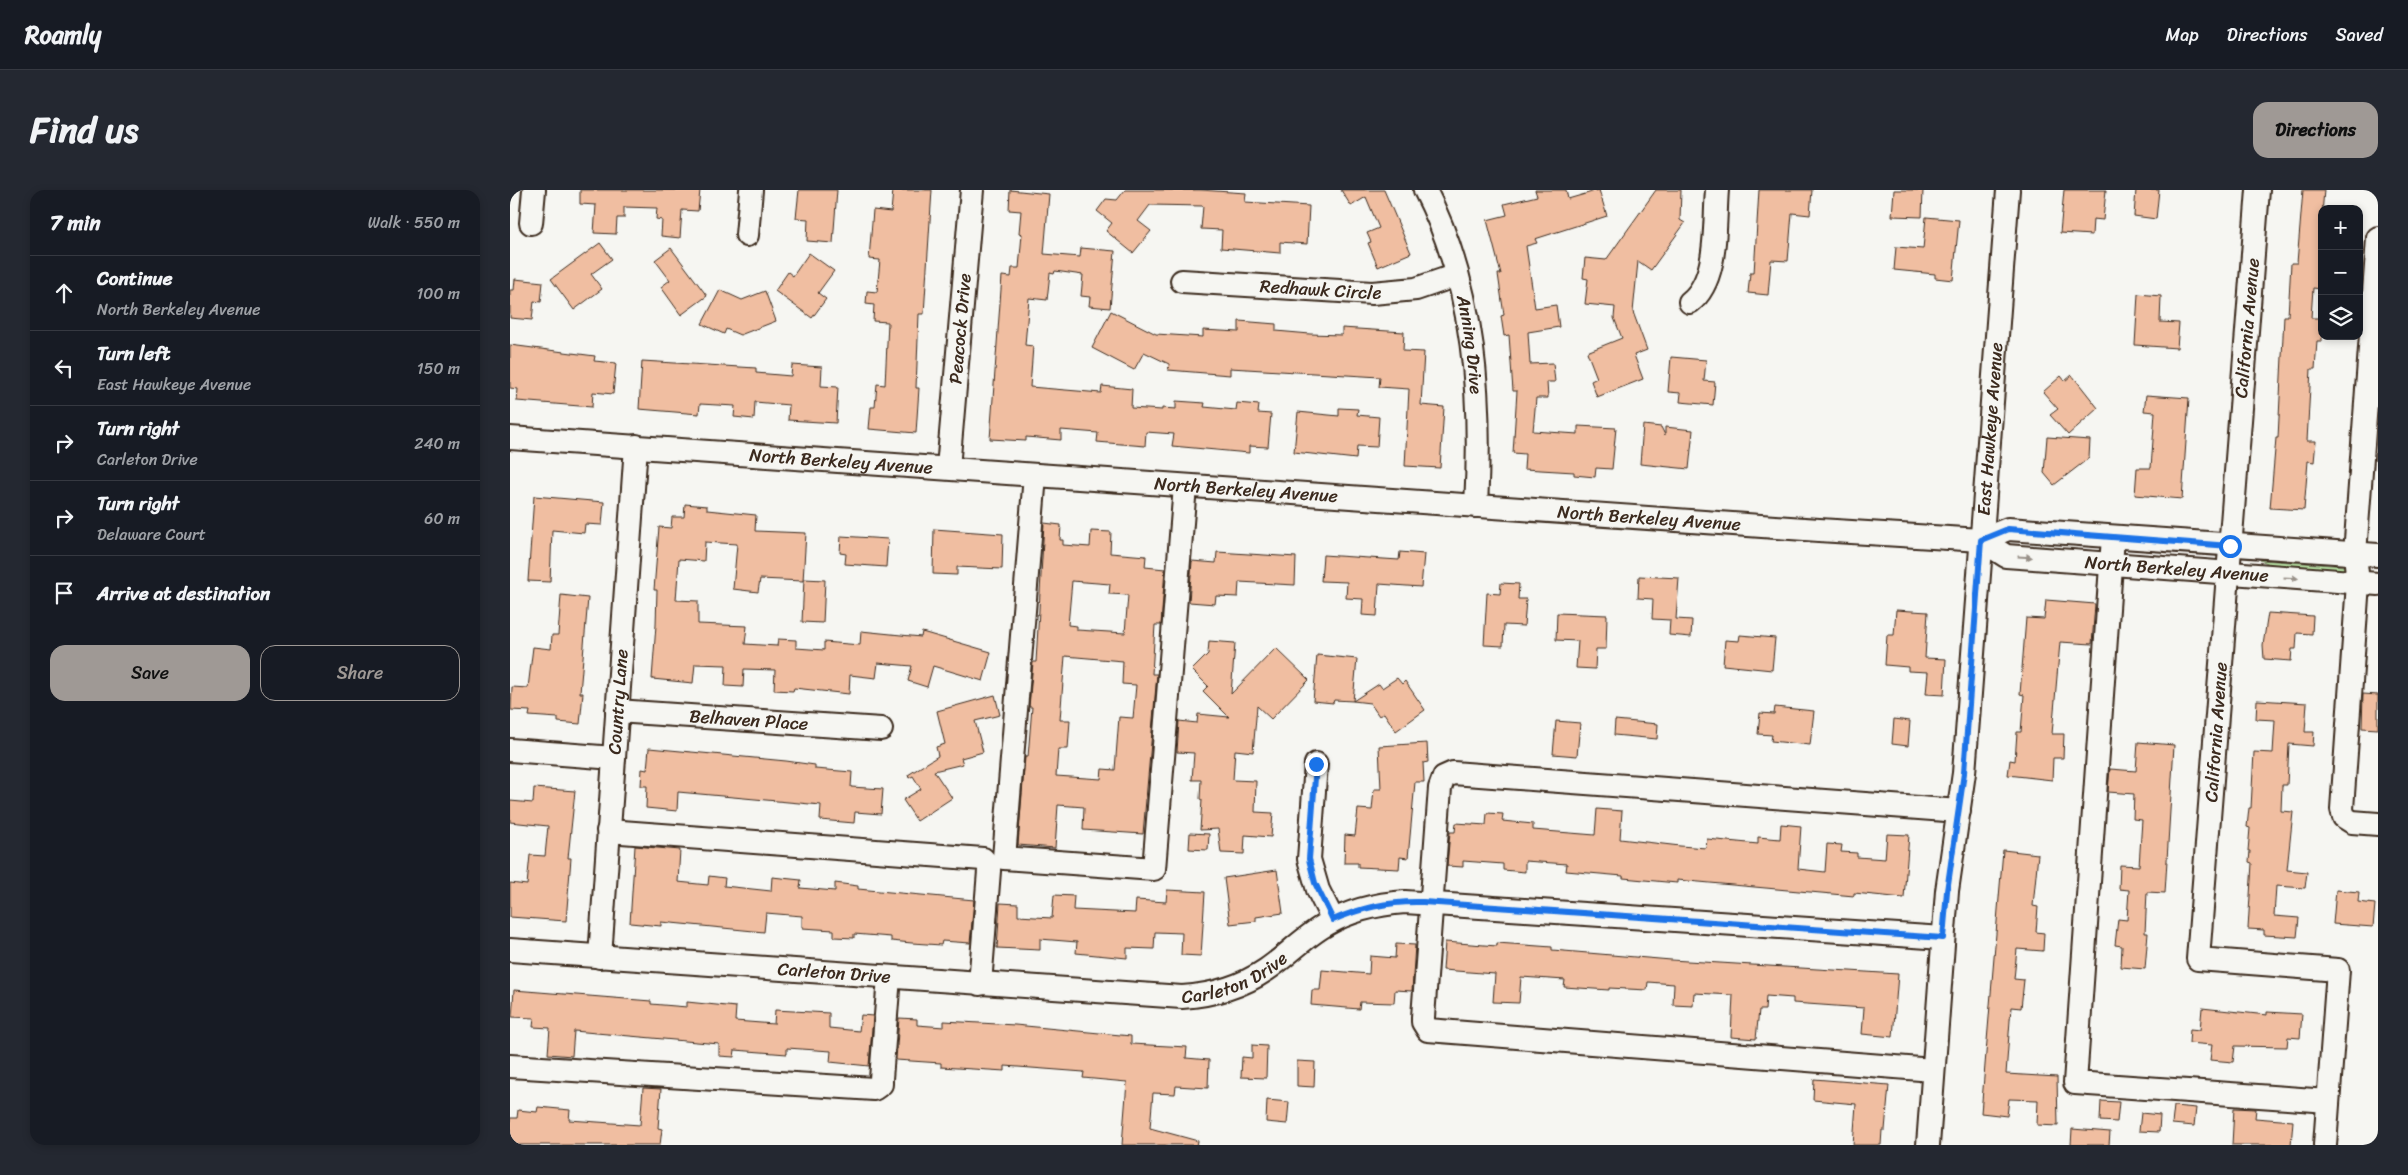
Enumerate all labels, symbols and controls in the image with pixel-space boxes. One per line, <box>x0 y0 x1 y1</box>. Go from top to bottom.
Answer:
text: Roamly <box>25 14 101 56</box>
text: Map <box>2166 19 2199 51</box>
text: Directions <box>2227 19 2308 51</box>
text: Saved <box>2336 19 2383 51</box>
text: Find us <box>30 99 138 161</box>
button: Directions <box>2253 102 2378 158</box>
text: 7 min <box>50 204 101 242</box>
map controls <box>2318 205 2363 340</box>
button: + <box>2318 205 2363 250</box>
text: Walk · 550 m <box>368 208 460 237</box>
button: − <box>2318 250 2363 295</box>
street label: California Avenue <box>2225 257 2269 399</box>
text: Continue <box>97 262 173 295</box>
street label: Redhawk Circle <box>1259 270 1383 309</box>
street label: Peacock Drive <box>939 272 981 385</box>
icon: ahead <box>50 279 78 307</box>
text: 100 m <box>416 279 460 308</box>
street label: Anning Drive <box>1447 291 1492 395</box>
text: North Berkeley Avenue <box>97 295 260 324</box>
button: layers <box>2318 295 2363 340</box>
text: Turn left <box>97 337 170 370</box>
street label: East Hawkeye Avenue <box>1967 341 2012 517</box>
icon: left <box>50 354 78 382</box>
text: 150 m <box>417 354 460 383</box>
text: East Hawkeye Avenue <box>97 370 251 399</box>
text: Turn right <box>97 412 179 445</box>
icon: right <box>50 429 78 457</box>
text: 240 m <box>414 429 460 458</box>
street label: North Berkeley Avenue <box>748 439 934 484</box>
text: Carleton Drive <box>97 445 198 474</box>
street label: North Berkeley Avenue <box>1153 467 1339 512</box>
text: Turn right <box>97 487 179 520</box>
street label: North Berkeley Avenue <box>1556 496 1742 540</box>
icon: right <box>50 504 78 532</box>
text: 60 m <box>424 504 460 533</box>
text: Delaware Court <box>97 520 206 549</box>
route start <box>2219 535 2242 558</box>
street label: North Berkeley Avenue <box>2084 546 2270 592</box>
one-way arrow <box>2017 554 2033 562</box>
one-way arrow <box>2284 574 2300 582</box>
text: Arrive at destination <box>97 577 270 610</box>
icon: arrive <box>50 579 78 607</box>
button: Save <box>50 645 250 701</box>
button: Share <box>260 645 460 701</box>
street label: Country Lane <box>598 648 638 755</box>
street label: California Avenue <box>2195 661 2237 803</box>
street label: Belhaven Place <box>688 700 809 740</box>
route end <box>1305 753 1328 776</box>
street label: Carleton Drive <box>1180 943 1295 1013</box>
street label: Carleton Drive <box>777 953 892 993</box>

